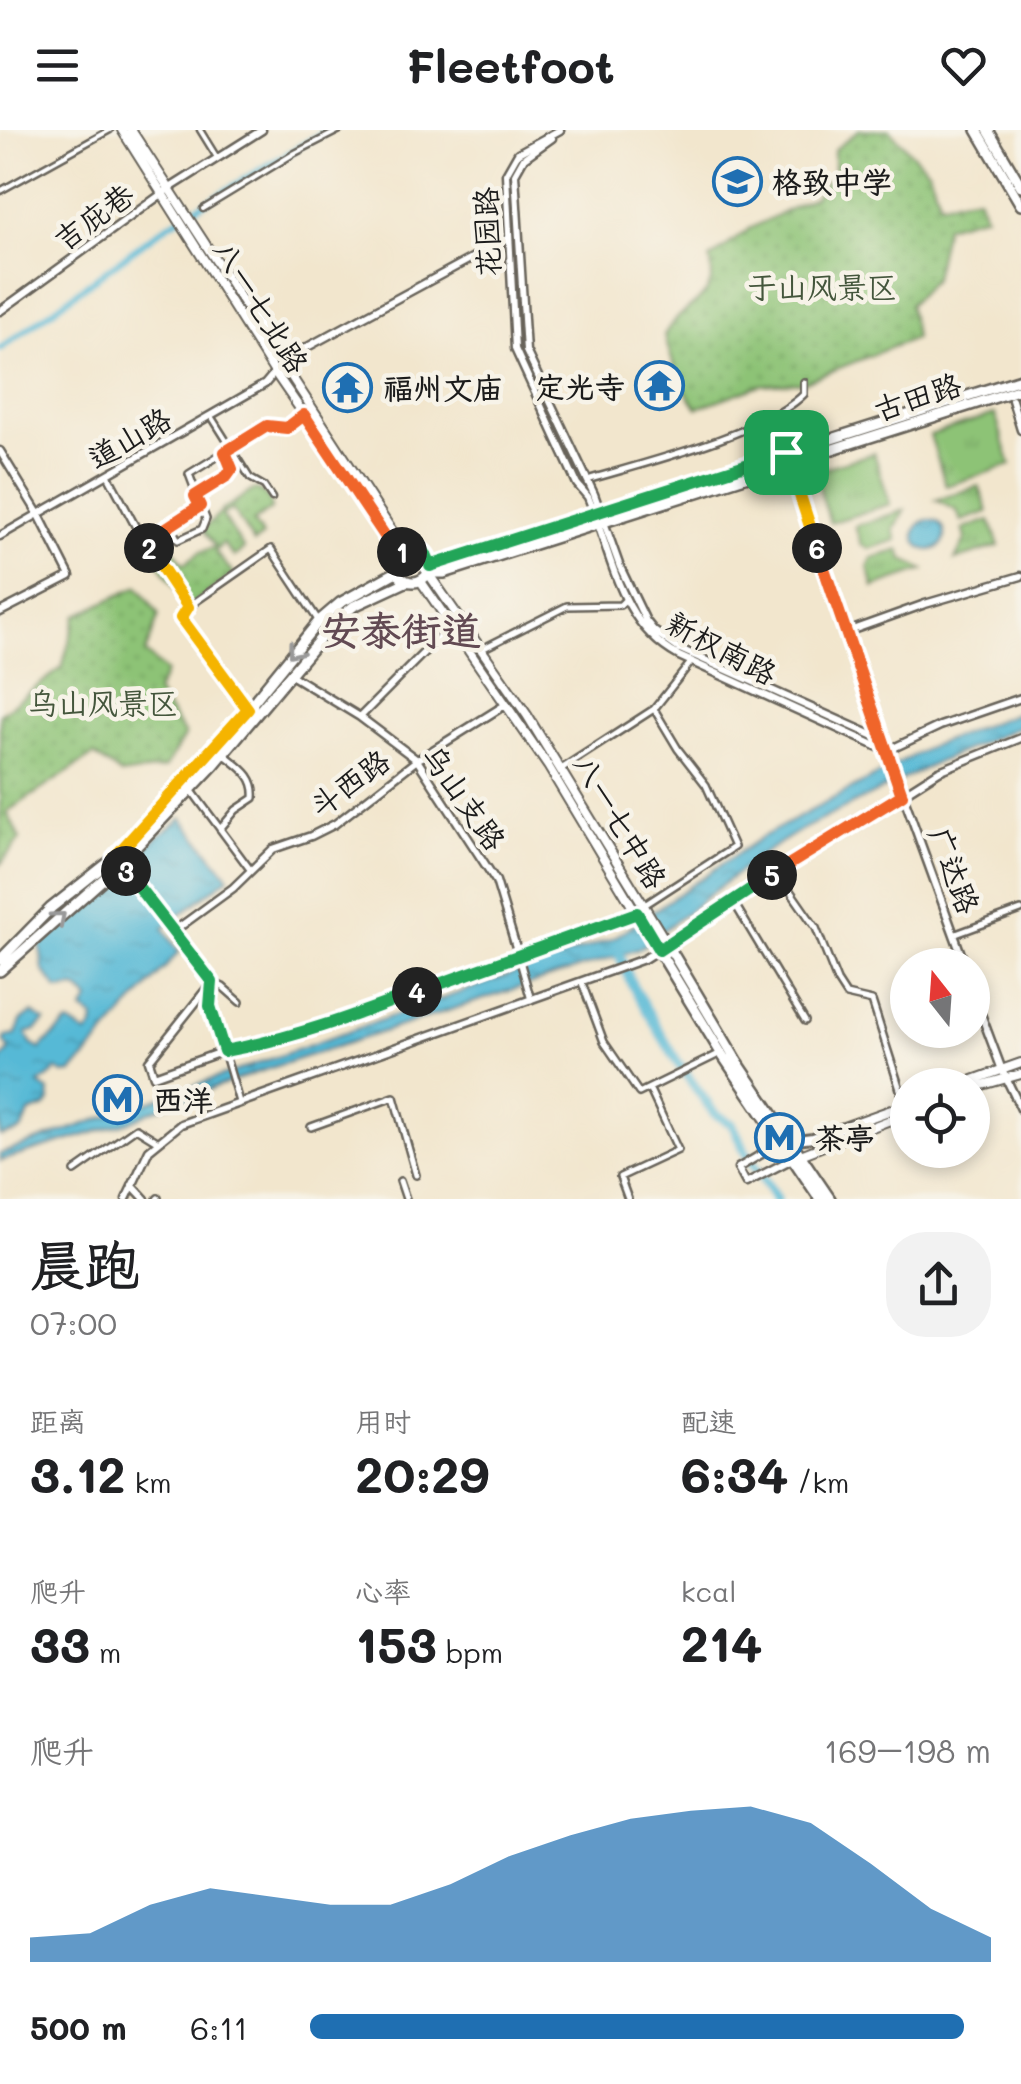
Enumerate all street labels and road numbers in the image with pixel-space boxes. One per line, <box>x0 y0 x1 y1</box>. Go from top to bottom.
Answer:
street label: 吉庇巷 <box>45 173 141 259</box>
street label: 花园路 <box>464 186 508 278</box>
street label: 八一七北路 <box>205 232 319 380</box>
street label: 古田路 <box>868 363 966 429</box>
street label: 道山路 <box>80 397 178 477</box>
street label: 新权南路 <box>660 601 784 693</box>
street label: 乌山支路 <box>414 736 516 858</box>
street label: 斗西路 <box>301 739 397 825</box>
street label: 八一七中路 <box>565 746 677 896</box>
street label: 广达路 <box>920 821 990 919</box>

